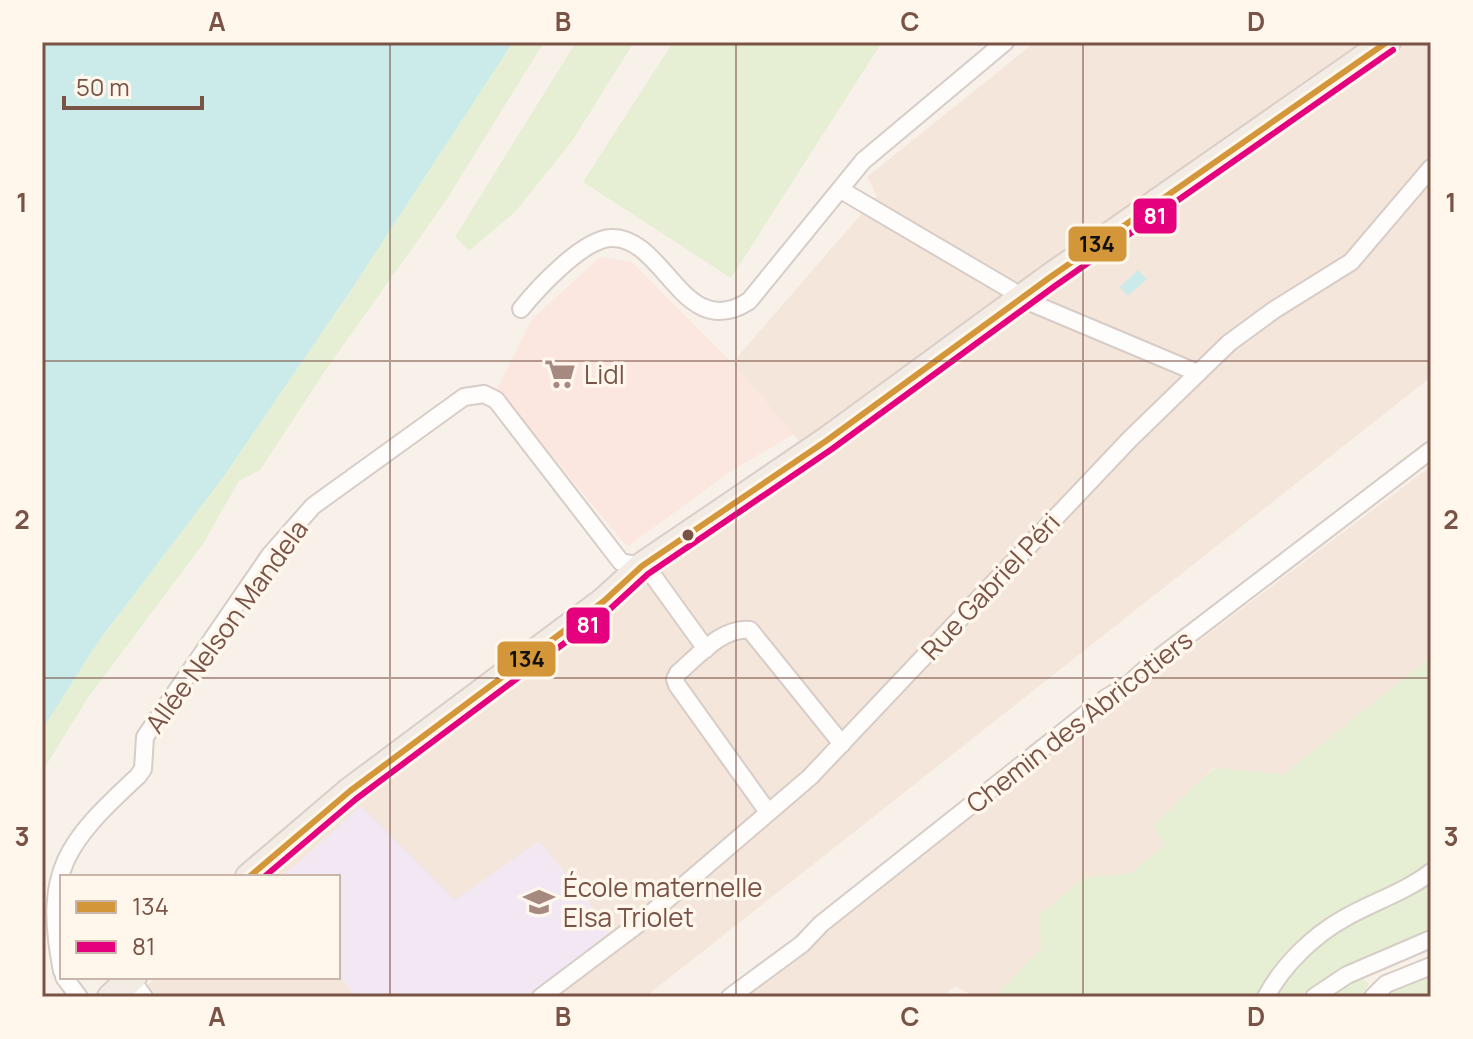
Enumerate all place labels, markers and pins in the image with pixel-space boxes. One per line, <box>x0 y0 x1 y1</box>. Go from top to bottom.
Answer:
place label: Lidl <box>584 356 625 392</box>
supermarket icon: Lidl <box>543 357 577 391</box>
unlabelled marker <box>680 527 696 543</box>
place label: École maternelle Elsa Triolet <box>563 869 763 935</box>
school or university icon: École maternelle Elsa Triolet <box>522 885 556 919</box>

